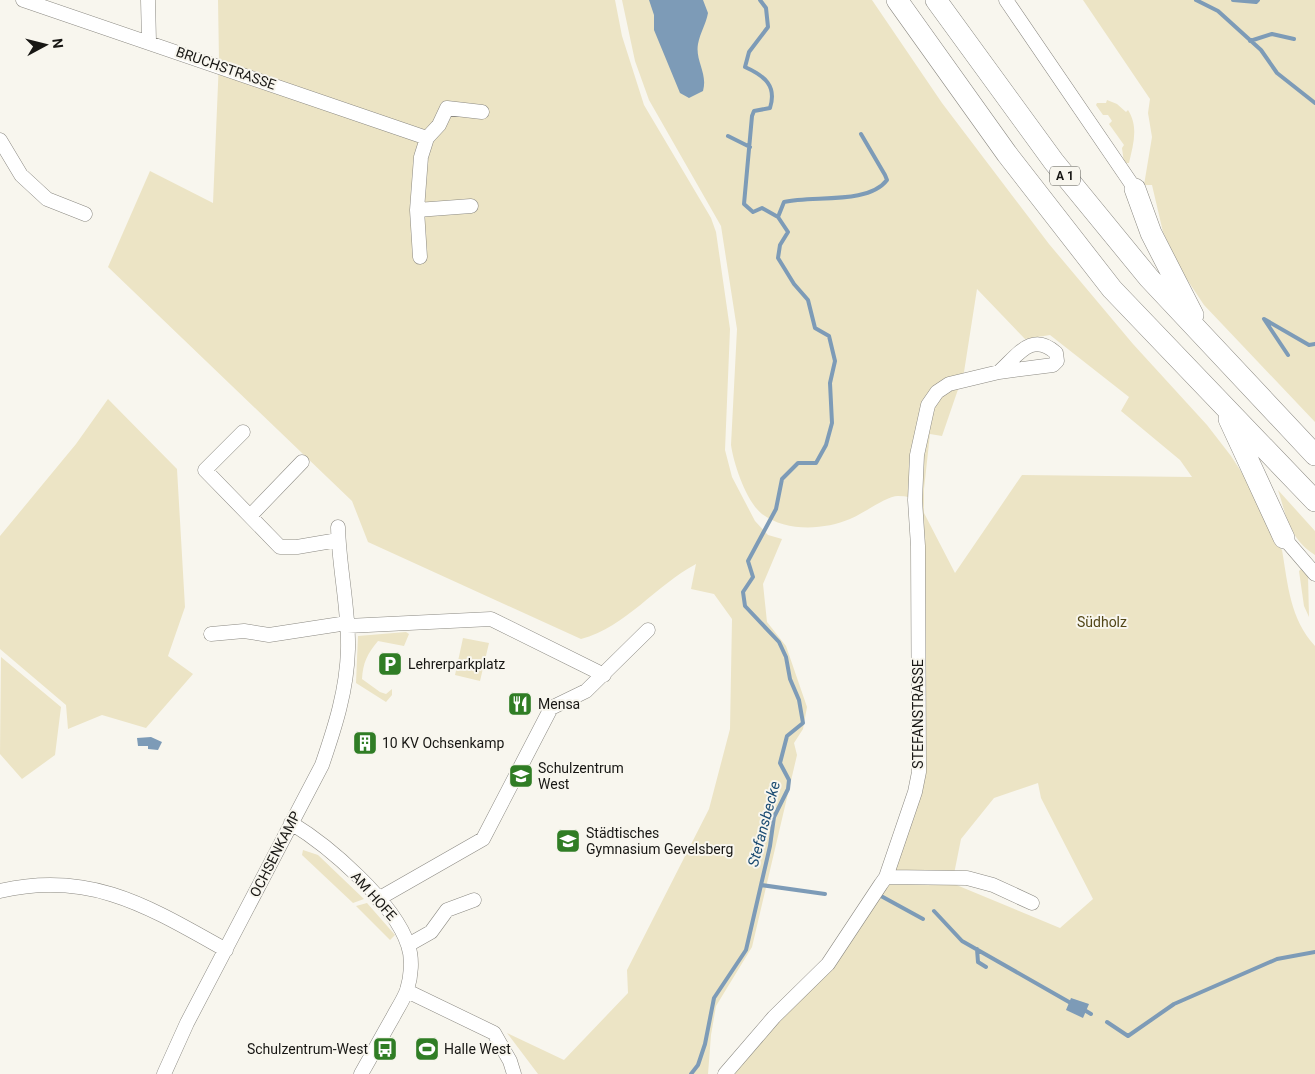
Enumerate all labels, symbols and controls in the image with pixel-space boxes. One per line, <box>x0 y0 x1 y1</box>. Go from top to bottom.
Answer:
north arrow <box>20 20 70 70</box>
text: N <box>49 38 66 49</box>
street label: BRUCHSTRASSE <box>174 43 278 93</box>
road number: A 1 <box>1050 167 1080 186</box>
park label: Südholz <box>1077 614 1127 630</box>
parking icon: Lehrerparkplatz <box>377 651 403 677</box>
place label: Lehrerparkplatz <box>408 656 505 672</box>
street label: STEFANSTRASSE <box>910 659 926 769</box>
restaurant icon: Mensa <box>507 691 533 717</box>
place label: Mensa <box>538 696 580 712</box>
building icon: 10 KV Ochsenkamp <box>352 730 378 756</box>
place label: 10 KV Ochsenkamp <box>382 735 504 751</box>
place label: Schulzentrum West <box>538 760 624 792</box>
school or university icon: Schulzentrum West <box>508 763 534 789</box>
water label: Stefansbecke <box>744 779 784 869</box>
street label: OCHSENKAMP <box>247 808 304 899</box>
place label: Städtisches Gymnasium Gevelsberg <box>586 825 733 857</box>
school or university icon: Städtisches Gymnasium Gevelsberg <box>555 828 581 854</box>
street label: AM HOFE <box>348 868 400 924</box>
bus stop icon: Schulzentrum-West <box>372 1036 398 1062</box>
sports icon: Halle West <box>414 1036 440 1062</box>
place label: Schulzentrum-West <box>247 1041 368 1057</box>
place label: Halle West <box>444 1041 511 1057</box>

